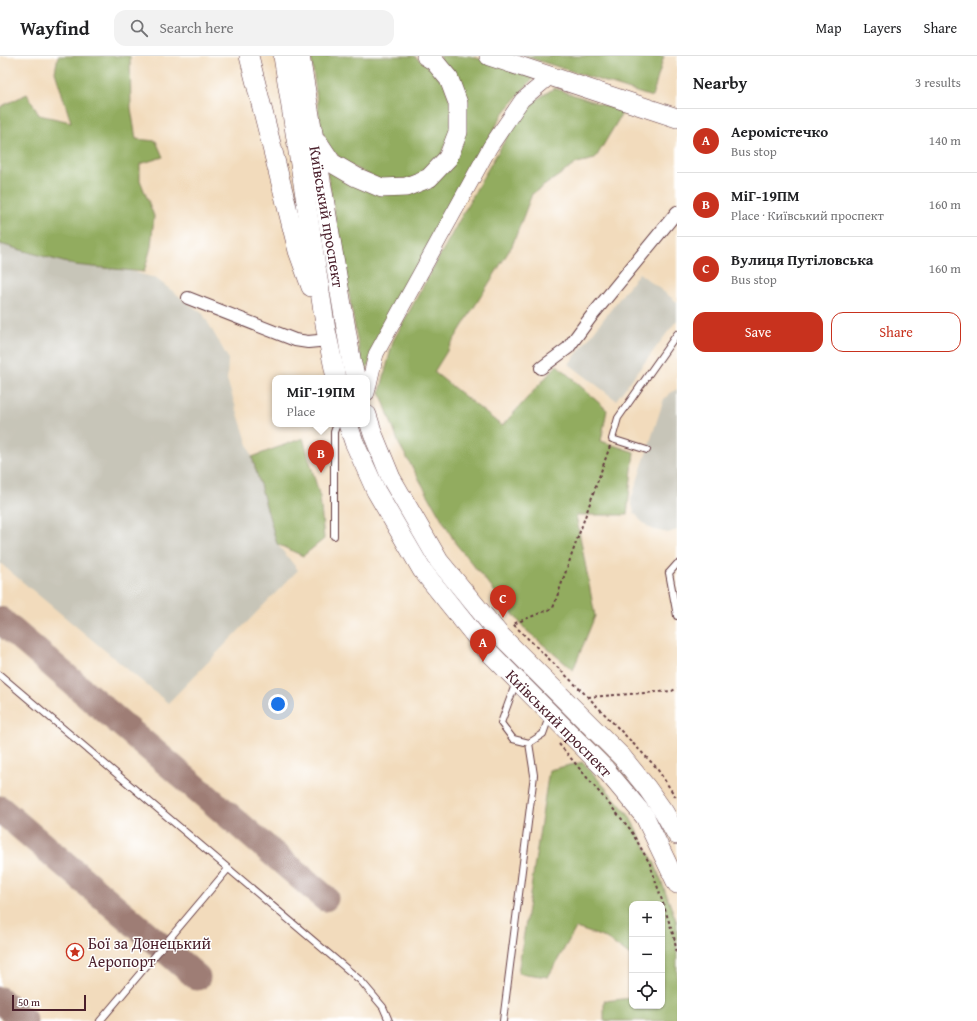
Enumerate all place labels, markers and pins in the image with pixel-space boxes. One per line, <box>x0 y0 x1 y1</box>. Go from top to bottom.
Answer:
pin: B <box>308 440 334 473</box>
pin: C <box>490 585 516 618</box>
pin: A <box>470 629 496 662</box>
place label: Бої за Донецький Аеропорт <box>88 931 211 973</box>
place icon: Бої за Донецький Аеропорт <box>65 942 85 962</box>

